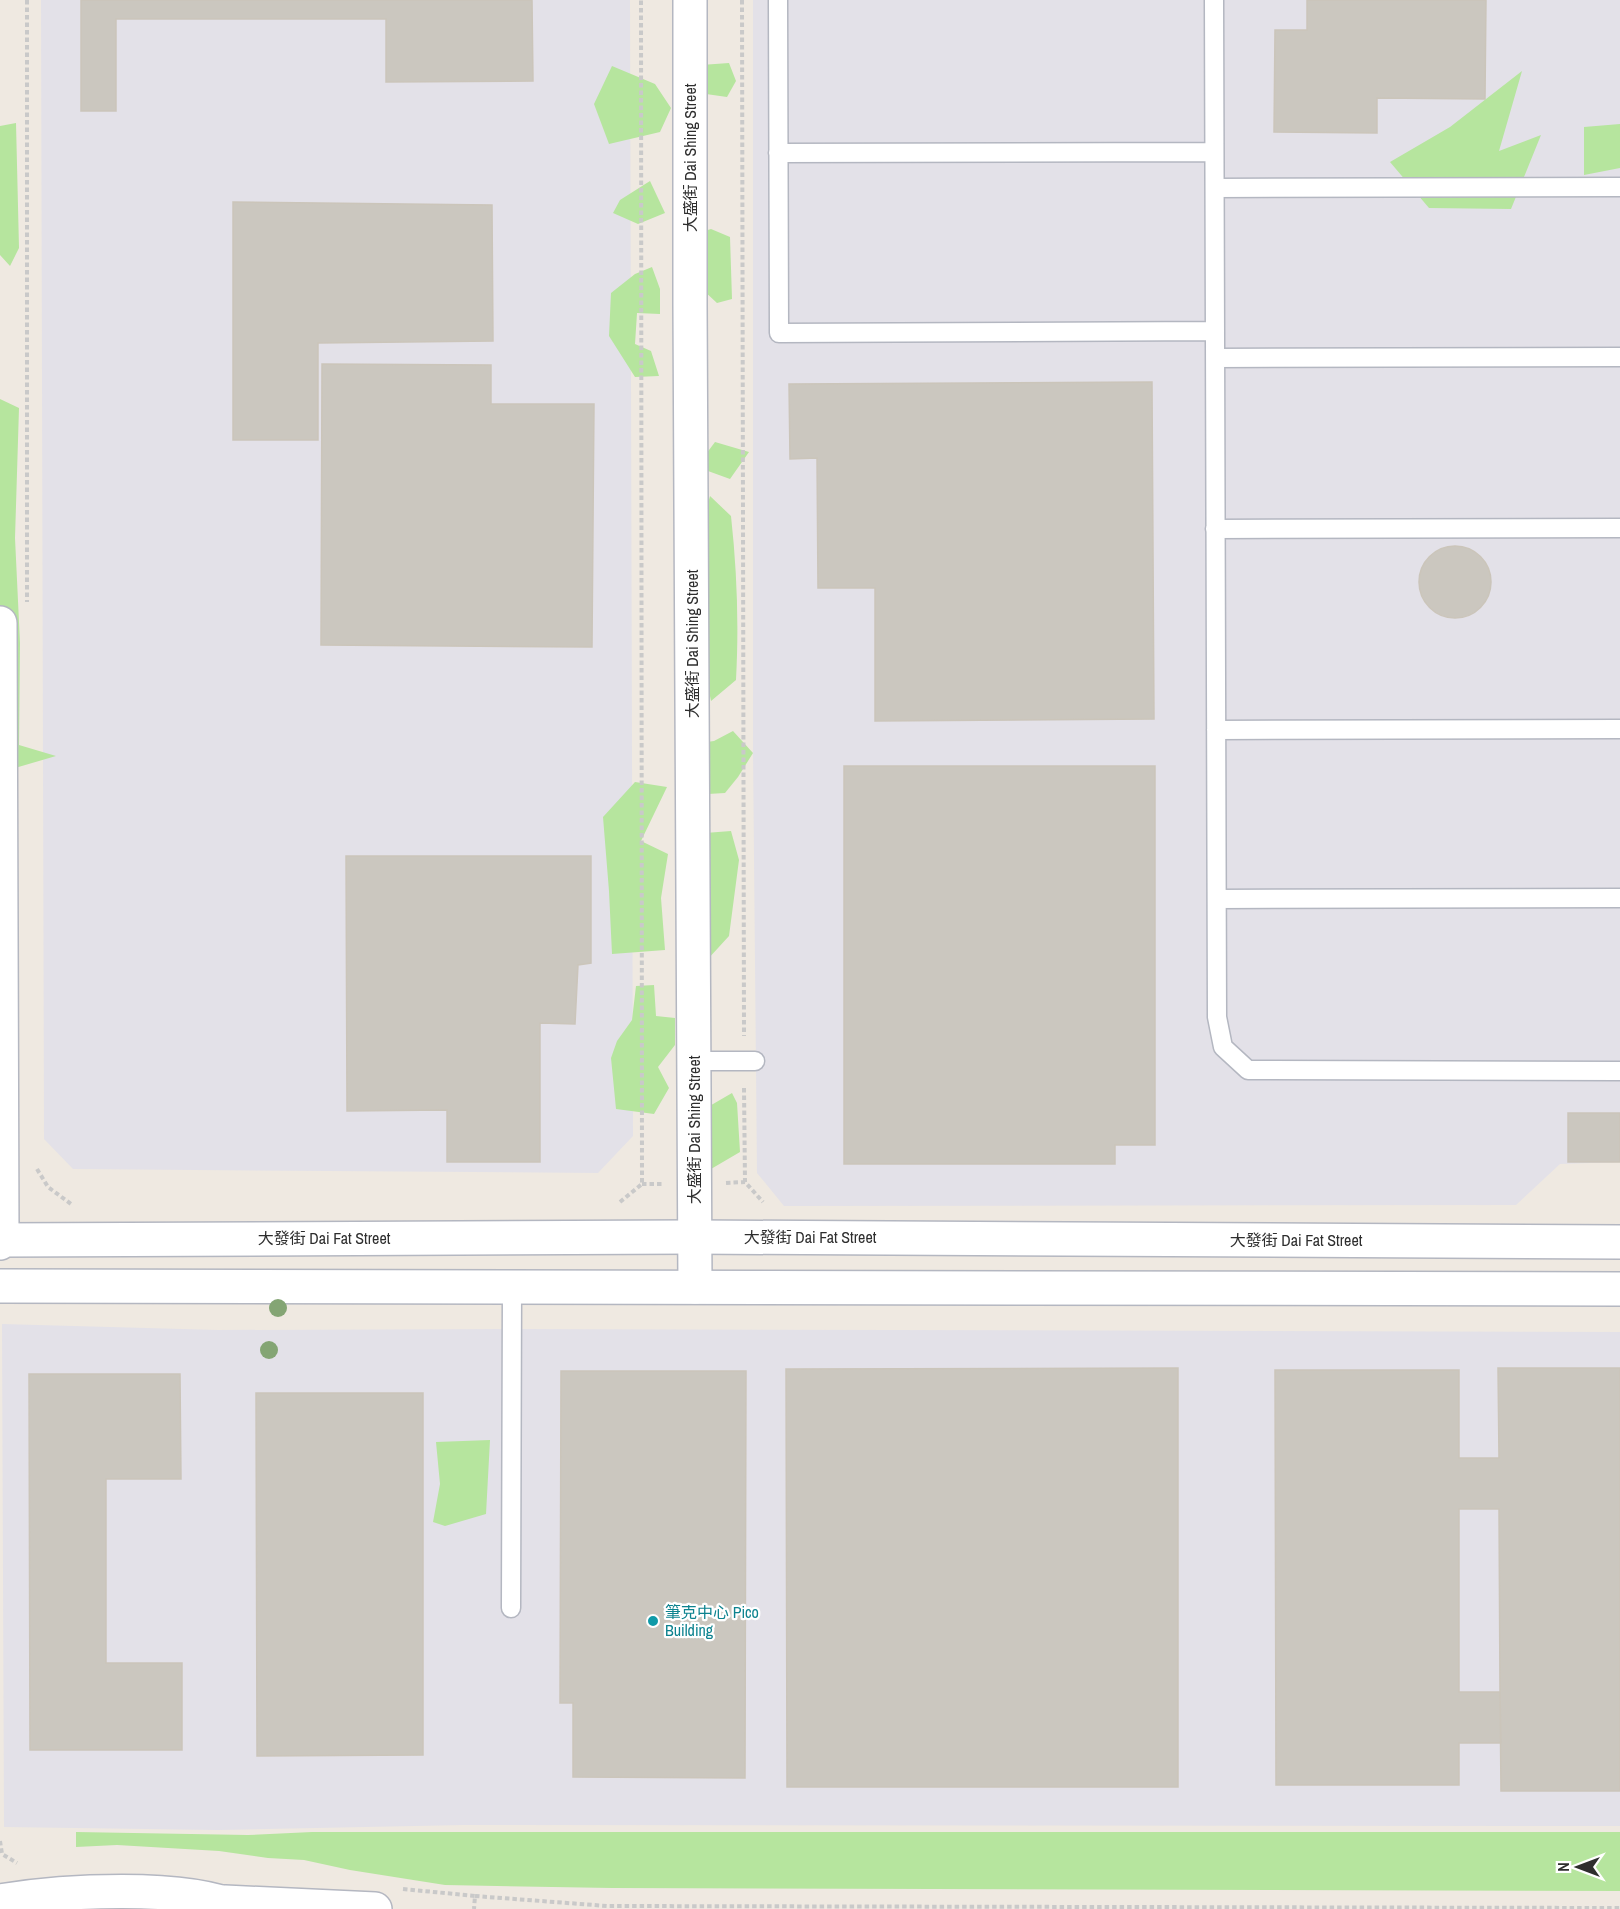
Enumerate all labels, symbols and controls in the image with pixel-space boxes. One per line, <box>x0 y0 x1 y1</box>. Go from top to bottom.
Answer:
street label: 大盛街 Dai Shing Street <box>679 83 701 232</box>
street label: 大盛街 Dai Shing Street <box>681 569 703 718</box>
street label: 大盛街 Dai Shing Street <box>683 1055 705 1204</box>
street label: 大發街 Dai Fat Street <box>744 1226 877 1248</box>
street label: 大發街 Dai Fat Street <box>258 1227 391 1249</box>
street label: 大發街 Dai Fat Street <box>1230 1229 1363 1251</box>
place label: 筆克中心 Pico Building <box>665 1601 759 1641</box>
marker: 筆克中心 Pico Building <box>646 1614 660 1628</box>
north arrow <box>1548 1837 1608 1897</box>
text: N <box>1552 1862 1574 1872</box>

